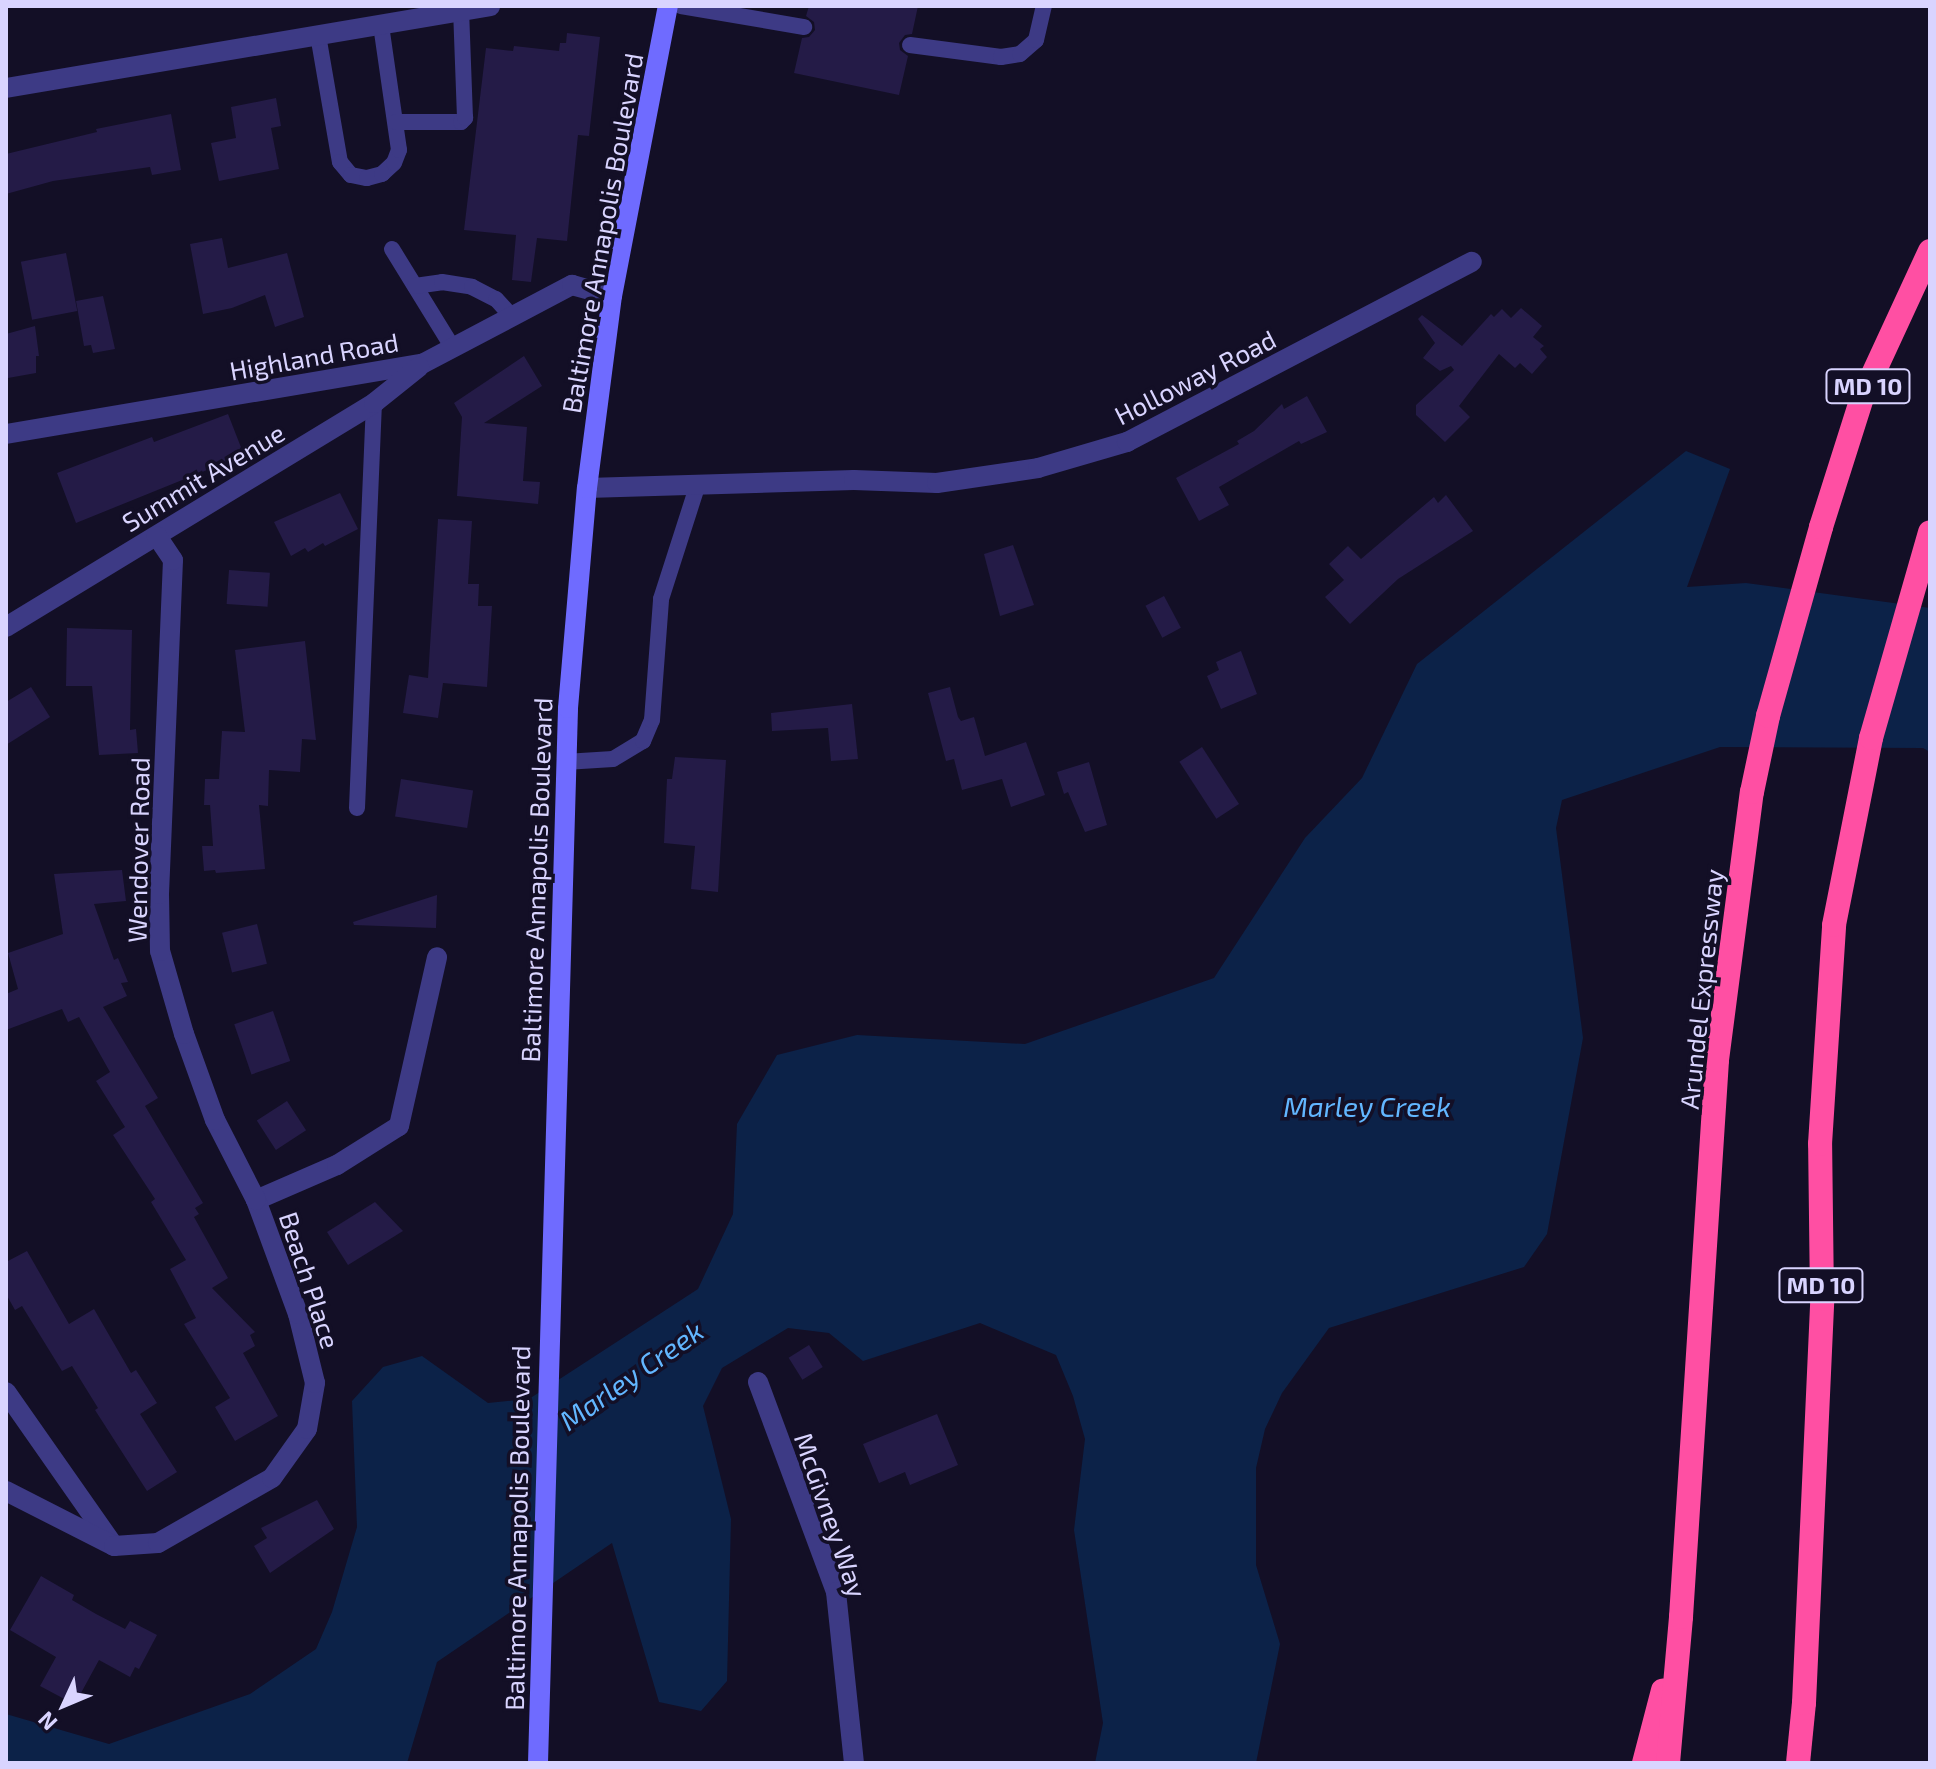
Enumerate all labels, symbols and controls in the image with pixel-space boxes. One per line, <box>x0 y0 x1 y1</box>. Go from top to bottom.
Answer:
street label: Baltimore Annapolis Boulevard <box>555 50 649 416</box>
street label: Holloway Road <box>1109 323 1281 431</box>
street label: Highland Road <box>227 326 401 386</box>
road number: MD 10 <box>1824 366 1912 406</box>
street label: Summit Avenue <box>116 416 290 538</box>
street label: Baltimore Annapolis Boulevard <box>514 697 558 1063</box>
street label: Wendover Road <box>121 757 155 943</box>
street label: Arundel Expressway <box>1673 867 1729 1111</box>
water label: Marley Creek <box>1283 1089 1451 1123</box>
street label: Beach Place <box>273 1208 347 1352</box>
road number: MD 10 <box>1777 1265 1865 1305</box>
water label: Marley Creek <box>553 1313 709 1437</box>
street label: Baltimore Annapolis Boulevard <box>498 1345 536 1711</box>
street label: McGivney Way <box>788 1428 874 1602</box>
north arrow <box>24 1665 104 1745</box>
text: N <box>32 1707 62 1736</box>

